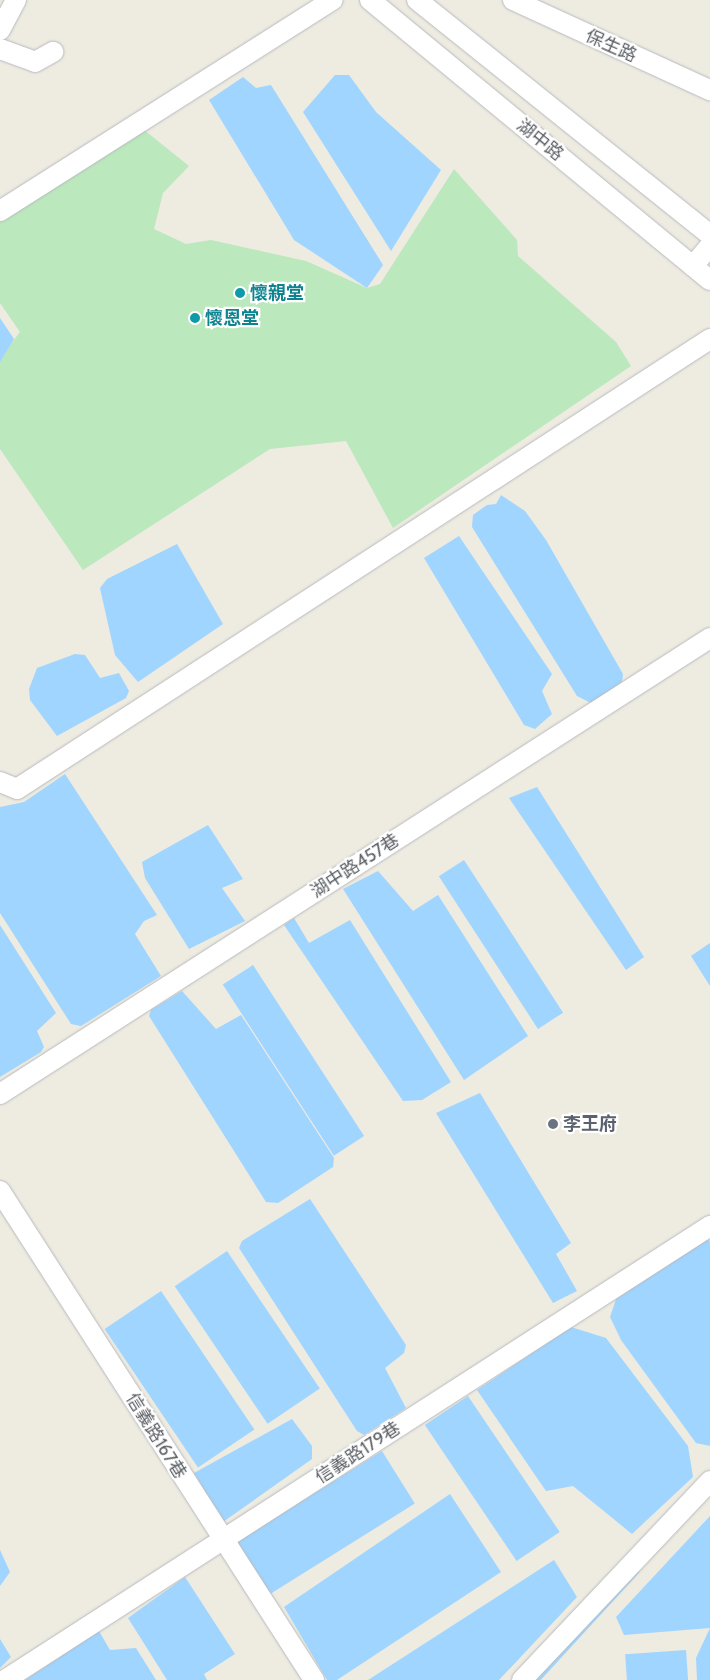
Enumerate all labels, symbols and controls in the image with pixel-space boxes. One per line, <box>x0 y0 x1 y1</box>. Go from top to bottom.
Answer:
street label: 保生路 <box>582 25 640 67</box>
street label: 湖中路 <box>512 115 568 165</box>
place label: 懷親堂 <box>250 282 304 304</box>
marker: 懷親堂 <box>234 287 246 299</box>
place label: 懷恩堂 <box>205 307 259 329</box>
marker: 懷恩堂 <box>189 312 201 324</box>
street label: 湖中路457巷 <box>307 829 403 903</box>
place label: 李王府 <box>563 1113 617 1135</box>
marker: 李王府 <box>547 1118 559 1130</box>
street label: 信義路167巷 <box>121 1389 191 1483</box>
street label: 信義路179巷 <box>311 1417 405 1489</box>

